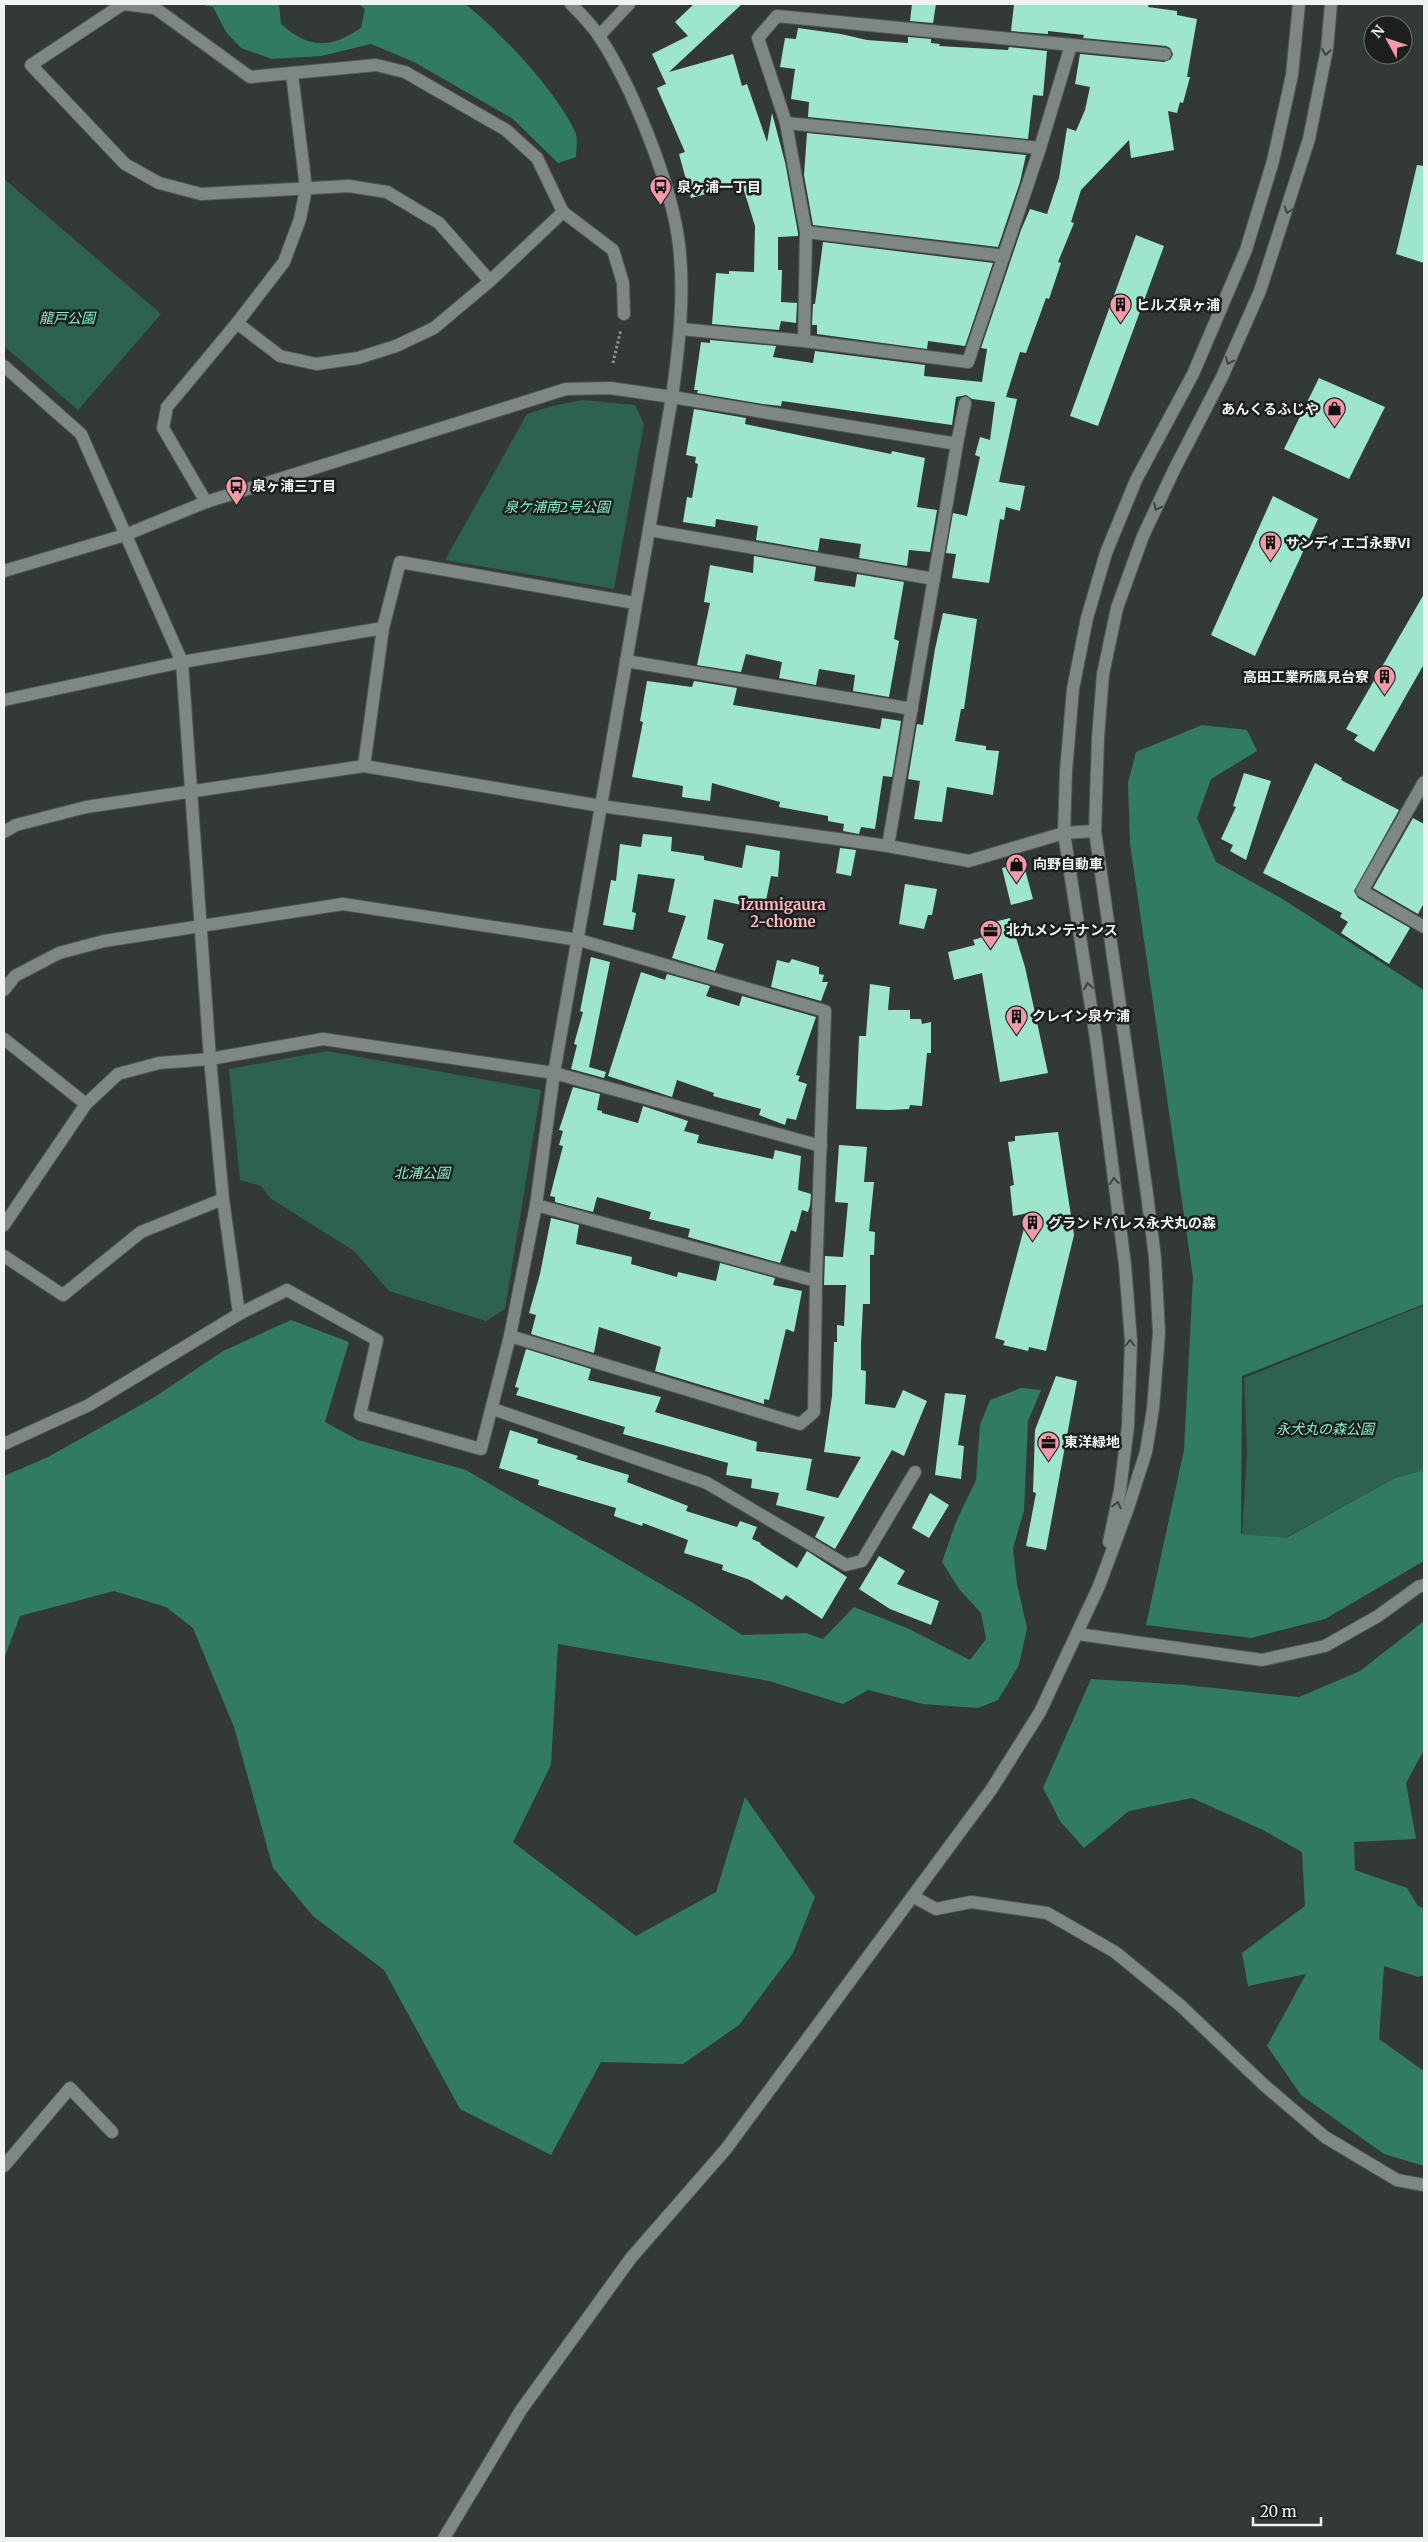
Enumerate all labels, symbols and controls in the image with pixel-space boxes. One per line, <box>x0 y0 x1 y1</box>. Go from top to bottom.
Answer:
north arrow <box>1363 15 1413 65</box>
text: N <box>1368 22 1388 42</box>
one-way arrow <box>1322 48 1332 57</box>
bus stop icon: 泉ヶ浦一丁目 <box>649 175 673 206</box>
place label: 泉ヶ浦一丁目 <box>677 178 761 196</box>
one-way arrow <box>1283 205 1293 214</box>
building icon: ヒルズ泉ヶ浦 <box>1108 293 1132 324</box>
place label: ヒルズ泉ヶ浦 <box>1136 296 1220 314</box>
park label: 龍戸公園 <box>39 309 97 327</box>
one-way arrow <box>1225 356 1236 365</box>
shop icon: あんくるふじや <box>1323 397 1347 428</box>
place label: あんくるふじや <box>1221 400 1319 418</box>
bus stop icon: 泉ヶ浦三丁目 <box>224 474 248 505</box>
place label: 泉ヶ浦三丁目 <box>252 477 336 495</box>
park label: 泉ケ浦南2号公園 <box>504 498 612 516</box>
one-way arrow <box>1153 502 1163 511</box>
building icon: サンディエゴ永野Ⅵ <box>1258 531 1282 562</box>
place label: サンディエゴ永野Ⅵ <box>1286 534 1411 552</box>
building icon: 高田工業所鷹見台寮 <box>1373 665 1397 696</box>
place label: 高田工業所鷹見台寮 <box>1243 668 1369 686</box>
shop icon: 向野自動車 <box>1005 852 1029 883</box>
place label: 向野自動車 <box>1033 855 1103 873</box>
district label: Izumigaura 2-chome <box>740 895 827 931</box>
office icon: 北九メンテナンス <box>978 918 1002 949</box>
place label: 北九メンテナンス <box>1006 921 1118 939</box>
one-way arrow <box>1083 981 1093 990</box>
building icon: クレイン泉ケ浦 <box>1004 1004 1028 1035</box>
place label: クレイン泉ケ浦 <box>1032 1007 1130 1025</box>
park label: 北浦公園 <box>394 1164 452 1182</box>
one-way arrow <box>1109 1177 1120 1185</box>
building icon: グランドパレス永犬丸の森 <box>1020 1211 1044 1242</box>
place label: グランドパレス永犬丸の森 <box>1048 1214 1216 1232</box>
one-way arrow <box>1125 1339 1136 1347</box>
park label: 永犬丸の森公園 <box>1276 1420 1376 1438</box>
office icon: 東洋緑地 <box>1036 1430 1060 1461</box>
place label: 東洋緑地 <box>1064 1433 1120 1451</box>
one-way arrow <box>1111 1500 1122 1509</box>
scale bar <box>1253 2494 1320 2526</box>
text: 20 m <box>1260 2502 1297 2521</box>

